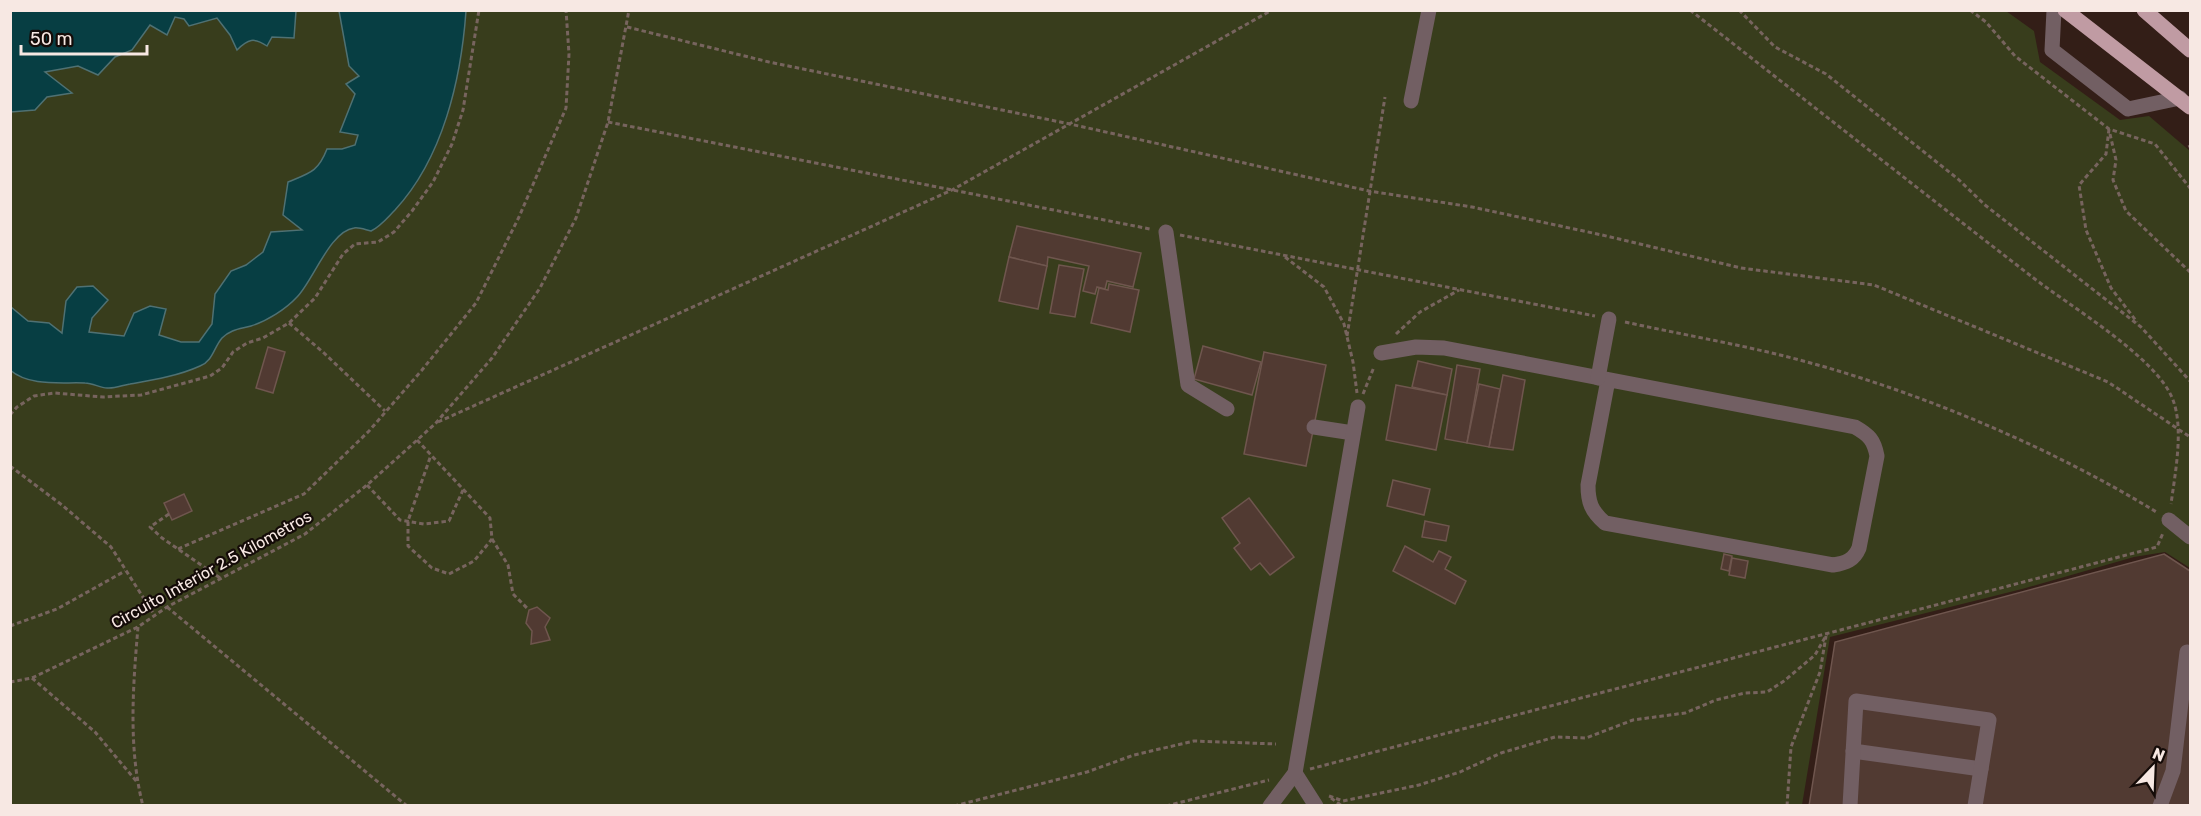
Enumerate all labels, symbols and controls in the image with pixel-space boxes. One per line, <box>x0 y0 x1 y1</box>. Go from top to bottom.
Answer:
scale bar <box>21 18 147 56</box>
text: 50 m <box>30 28 73 50</box>
street label: Circuito Interior 2.5 Kilometros <box>108 506 315 633</box>
north arrow <box>2123 738 2183 798</box>
text: N <box>2150 744 2168 766</box>

